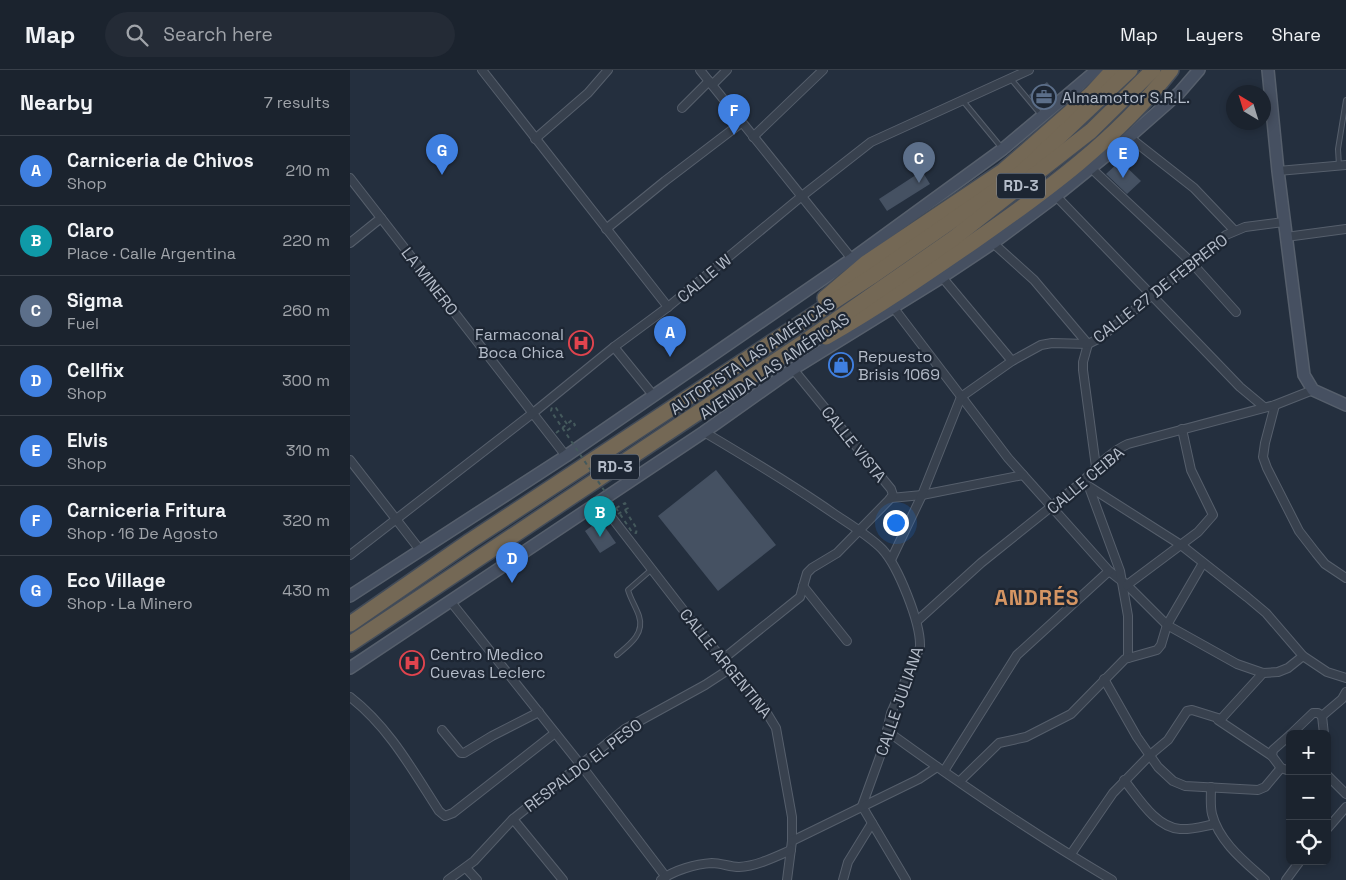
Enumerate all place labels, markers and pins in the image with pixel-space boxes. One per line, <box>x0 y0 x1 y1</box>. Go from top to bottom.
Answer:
office icon: Almamotor S.R.L. <box>1031 84 1057 110</box>
place label: Almamotor S.R.L. <box>1062 87 1190 108</box>
pin: F <box>718 94 750 135</box>
pin: G <box>426 134 458 175</box>
pin: E <box>1107 137 1139 178</box>
pin: C <box>903 142 935 183</box>
pin: A <box>654 316 686 357</box>
place label: Farmaconal Boca Chica <box>475 324 564 363</box>
hospital icon: Farmaconal Boca Chica <box>568 330 594 356</box>
place label: Repuesto Brisis 1069 <box>858 346 940 385</box>
shop icon: Repuesto Brisis 1069 <box>828 352 854 378</box>
pin: B <box>584 496 616 537</box>
pin: D <box>496 542 528 583</box>
place label: Centro Medico Cuevas Leclerc <box>430 644 546 683</box>
hospital icon: Centro Medico Cuevas Leclerc <box>399 650 425 676</box>

